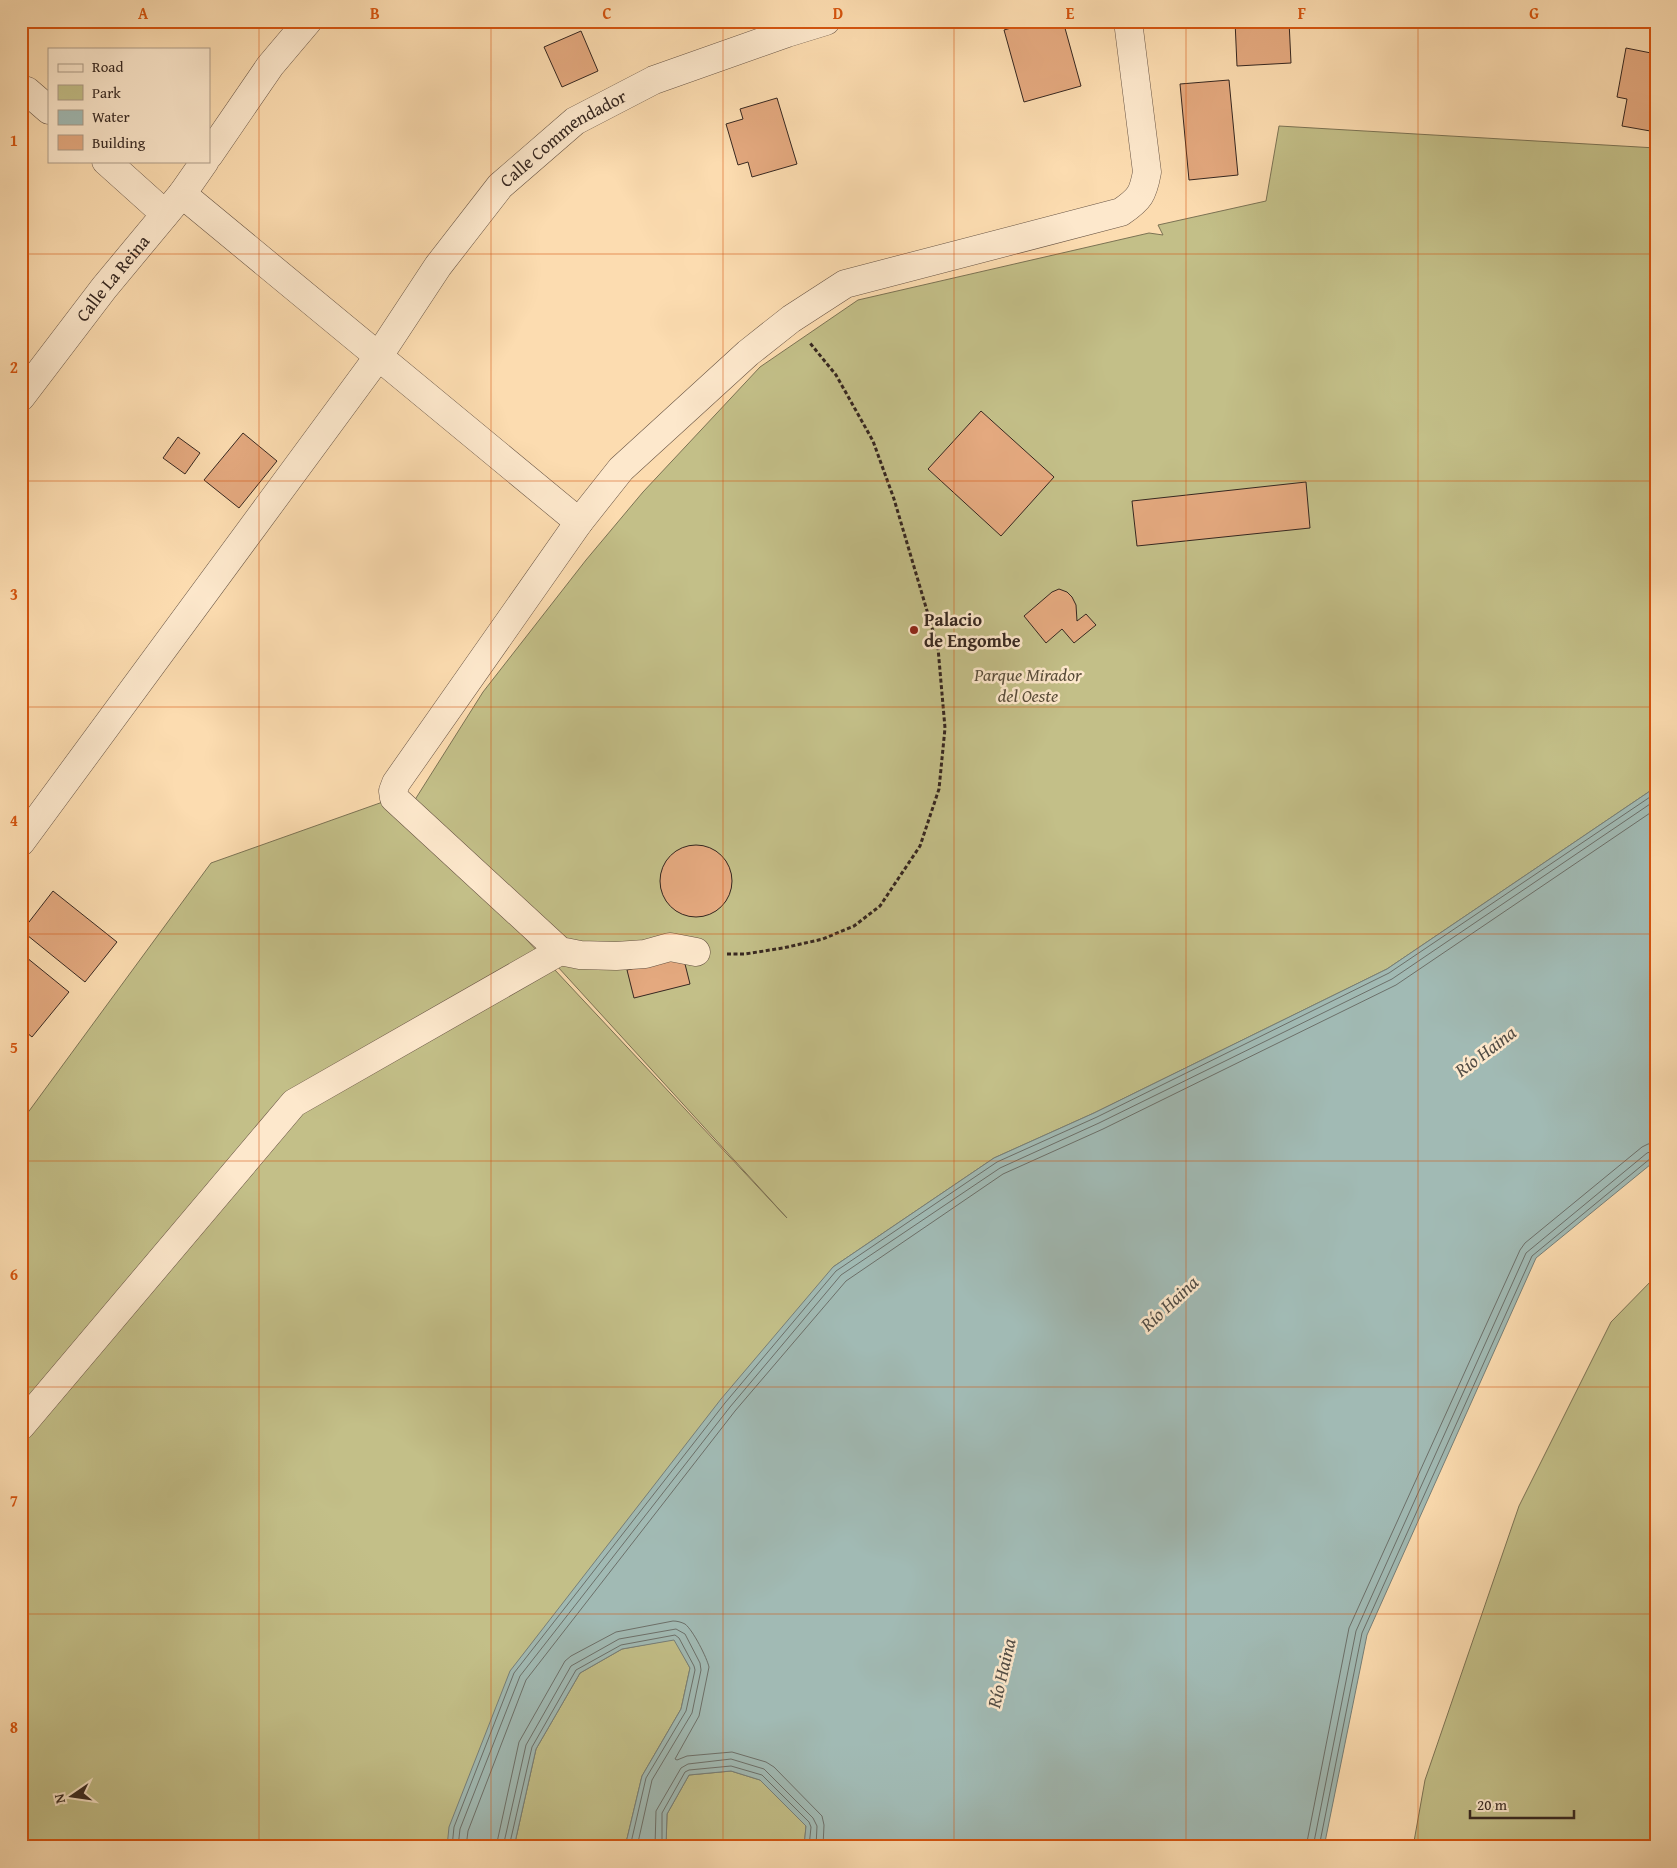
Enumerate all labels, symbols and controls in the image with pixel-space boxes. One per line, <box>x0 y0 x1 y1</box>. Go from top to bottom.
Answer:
text: A <box>138 1 149 25</box>
text: B <box>370 1 380 25</box>
text: C <box>602 1 612 25</box>
text: D <box>833 1 843 25</box>
text: E <box>1066 1 1075 25</box>
text: F <box>1298 1 1306 25</box>
text: G <box>1529 1 1539 25</box>
legend <box>48 48 210 162</box>
text: Road <box>92 56 123 77</box>
text: Park <box>92 82 121 103</box>
street label: Calle Commendador <box>493 82 632 194</box>
text: Water <box>92 106 130 127</box>
text: 1 <box>10 128 18 152</box>
text: Building <box>92 132 146 153</box>
street label: Calle La Reina <box>69 228 156 327</box>
text: 2 <box>10 355 18 379</box>
text: 3 <box>10 582 18 606</box>
place label: Palacio de Engombe <box>924 606 1021 654</box>
marker: Palacio de Engombe <box>908 624 920 636</box>
park label: Parque Mirador del Oeste <box>973 661 1083 709</box>
text: 4 <box>10 808 18 832</box>
water label: Río Haina <box>1448 1018 1522 1084</box>
text: 5 <box>10 1035 18 1059</box>
text: 6 <box>10 1262 18 1286</box>
water label: Río Haina <box>1133 1268 1205 1338</box>
text: 7 <box>10 1488 18 1512</box>
water label: Río Haina <box>979 1635 1023 1712</box>
text: 8 <box>10 1715 18 1739</box>
north arrow <box>48 1770 98 1820</box>
scale bar <box>1470 1788 1573 1820</box>
text: N <box>48 1791 70 1806</box>
text: 20 m <box>1477 1794 1508 1815</box>

